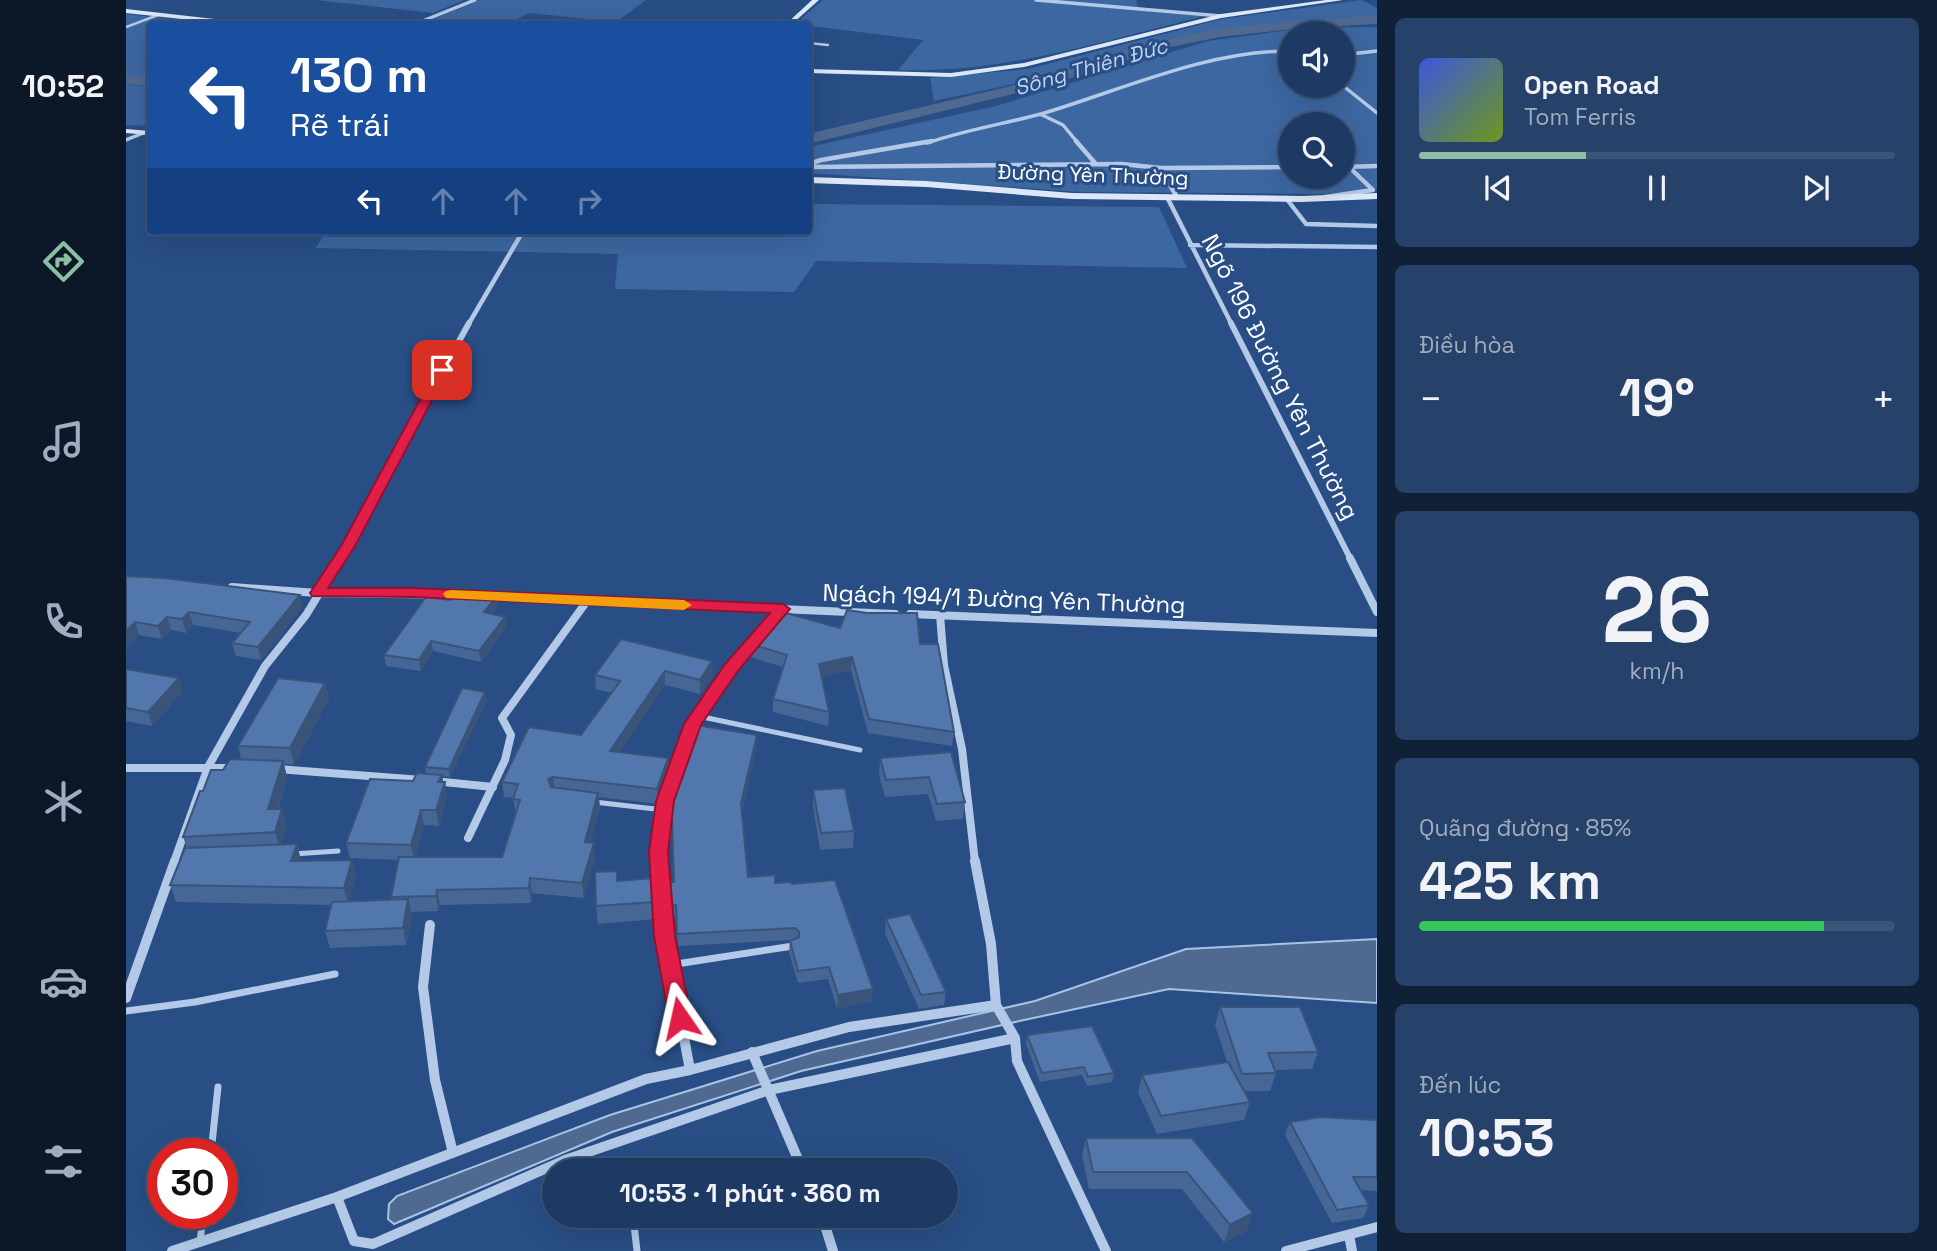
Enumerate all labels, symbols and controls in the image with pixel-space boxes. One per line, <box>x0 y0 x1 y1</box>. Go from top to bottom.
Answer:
map controls <box>1278 21 1355 189</box>
button: sound <box>1278 21 1355 98</box>
water label: Sông Thiên Đức <box>1011 31 1172 101</box>
text: 130 m <box>290 44 428 106</box>
icon: left <box>175 49 266 140</box>
text: 10:52 <box>22 66 104 106</box>
text: Open Road <box>1524 68 1660 102</box>
text: Tom Ferris <box>1524 102 1636 132</box>
text: Rẽ trái <box>290 105 390 145</box>
button: search <box>1278 112 1355 189</box>
street label: Đường Yên Thường <box>997 158 1189 191</box>
icon: previous <box>1479 169 1517 207</box>
icon: pause <box>1638 169 1676 207</box>
icon: next <box>1797 169 1835 207</box>
icon: left <box>351 182 389 220</box>
icon: ahead <box>424 182 462 220</box>
icon: ahead <box>497 182 535 220</box>
icon: right <box>570 182 608 220</box>
street label: Ngõ 196 Đường Yên Thường <box>1195 229 1366 525</box>
icon: directions <box>39 237 88 286</box>
text: Điều hòa <box>1419 330 1515 360</box>
pin <box>412 340 472 400</box>
icon: arrive <box>423 351 461 389</box>
text: 19° <box>1619 365 1695 431</box>
text: − <box>1419 375 1443 423</box>
text: + <box>1871 375 1895 423</box>
icon: music <box>39 417 88 466</box>
text: 26 <box>1602 552 1712 669</box>
street label: Ngách 194/1 Đường Yên Thường <box>822 577 1186 620</box>
icon: phone <box>39 597 88 646</box>
text: km/h <box>1630 656 1684 686</box>
icon: climate <box>39 777 88 826</box>
text: Quãng đường · 85% <box>1419 813 1631 843</box>
text: 425 km <box>1419 848 1601 914</box>
icon: car <box>39 957 88 1006</box>
position arrow <box>643 981 717 1055</box>
text: Đến lúc <box>1419 1070 1501 1100</box>
text: 10:53 <box>1419 1105 1555 1171</box>
icon: filters <box>39 1137 88 1186</box>
speed limit sign: 30 <box>147 1138 238 1229</box>
text: 10:53 · 1 phút · 360 m <box>619 1176 881 1210</box>

